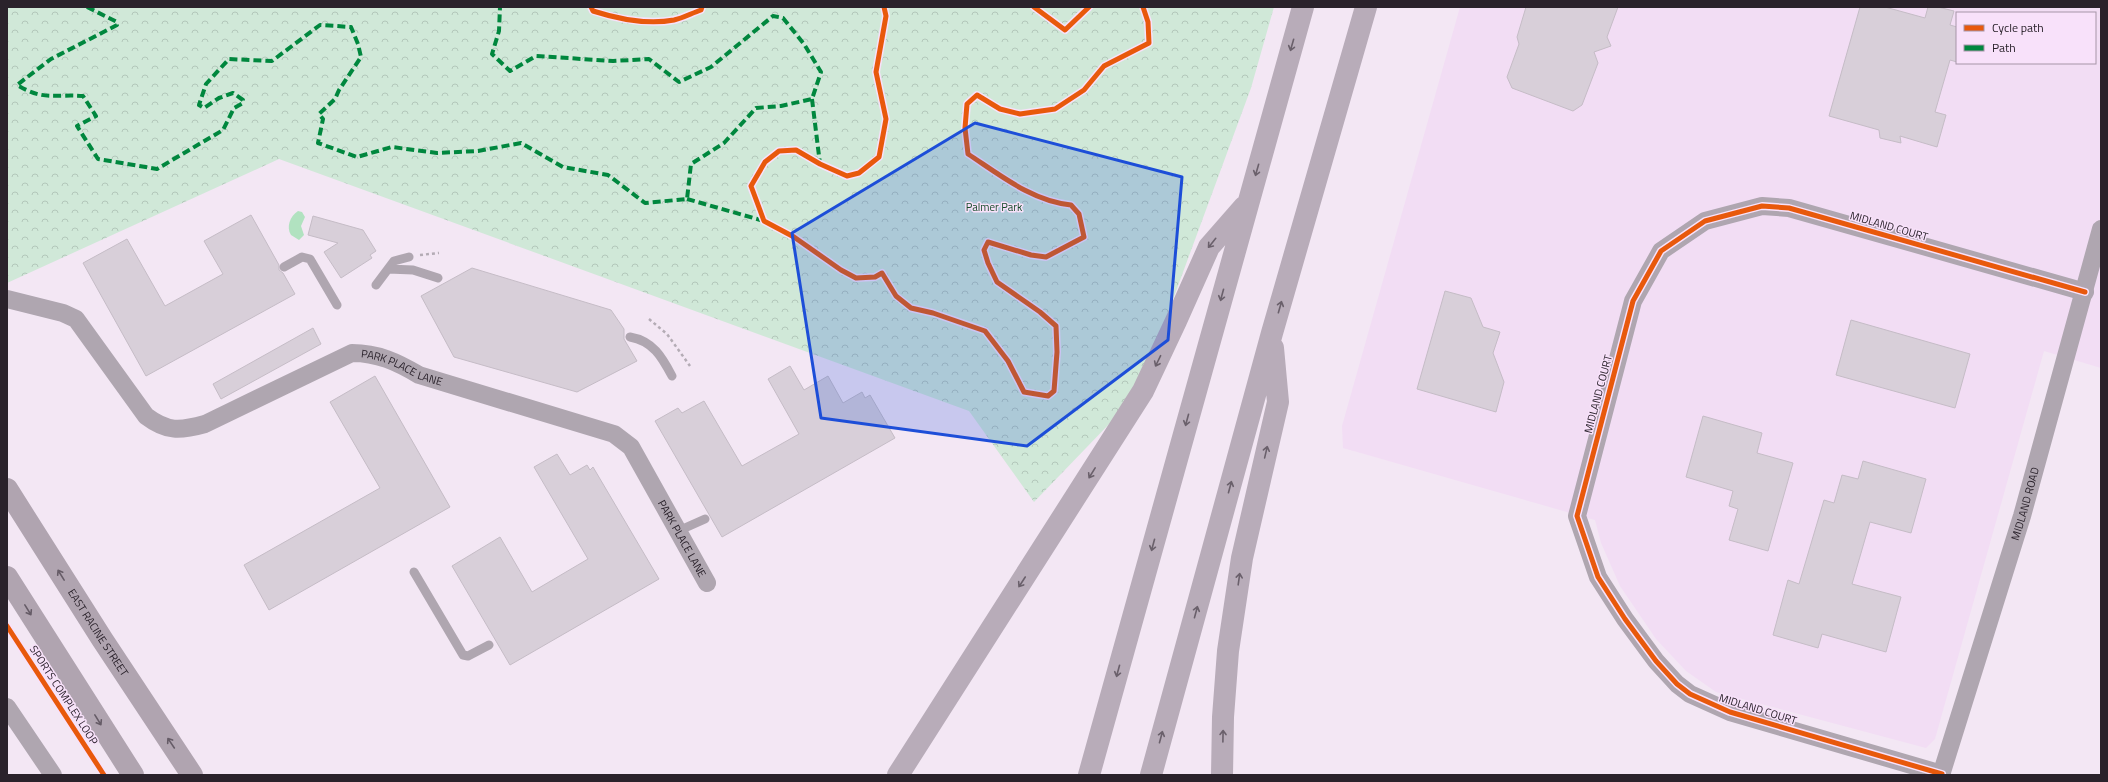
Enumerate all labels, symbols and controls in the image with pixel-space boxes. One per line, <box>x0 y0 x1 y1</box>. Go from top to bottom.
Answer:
legend <box>1956 12 2096 64</box>
text: Cycle path <box>1992 18 2044 37</box>
one-way arrow <box>1288 38 1295 51</box>
text: Path <box>1992 38 2016 57</box>
one-way arrow <box>1253 163 1260 176</box>
park label: Palmer Park <box>966 199 1023 215</box>
street label: MIDLAND COURT <box>1848 207 1930 245</box>
one-way arrow <box>1208 238 1217 249</box>
one-way arrow <box>1218 288 1225 301</box>
one-way arrow <box>1277 301 1284 314</box>
street label: PARK PLACE LANE <box>360 345 444 390</box>
street label: MIDLAND COURT <box>1580 353 1616 435</box>
one-way arrow <box>1154 354 1161 366</box>
one-way arrow <box>1183 413 1190 426</box>
one-way arrow <box>1263 446 1271 459</box>
street label: MIDLAND ROAD <box>2007 465 2043 542</box>
one-way arrow <box>1087 467 1096 478</box>
one-way arrow <box>1227 480 1234 493</box>
street label: PARK PLACE LANE <box>654 497 710 580</box>
one-way arrow <box>1148 539 1156 552</box>
one-way arrow <box>57 569 65 581</box>
one-way arrow <box>1235 573 1243 586</box>
one-way arrow <box>1018 576 1026 587</box>
street label: EAST RACINE STREET <box>64 586 133 679</box>
one-way arrow <box>24 604 32 615</box>
one-way arrow <box>1193 606 1200 619</box>
street label: SPORTS COMPLEX LOOP <box>26 642 102 748</box>
one-way arrow <box>1114 664 1121 677</box>
street label: MIDLAND COURT <box>1717 690 1799 728</box>
one-way arrow <box>94 714 102 725</box>
one-way arrow <box>1219 730 1227 743</box>
one-way arrow <box>1158 731 1166 744</box>
one-way arrow <box>167 737 175 748</box>

